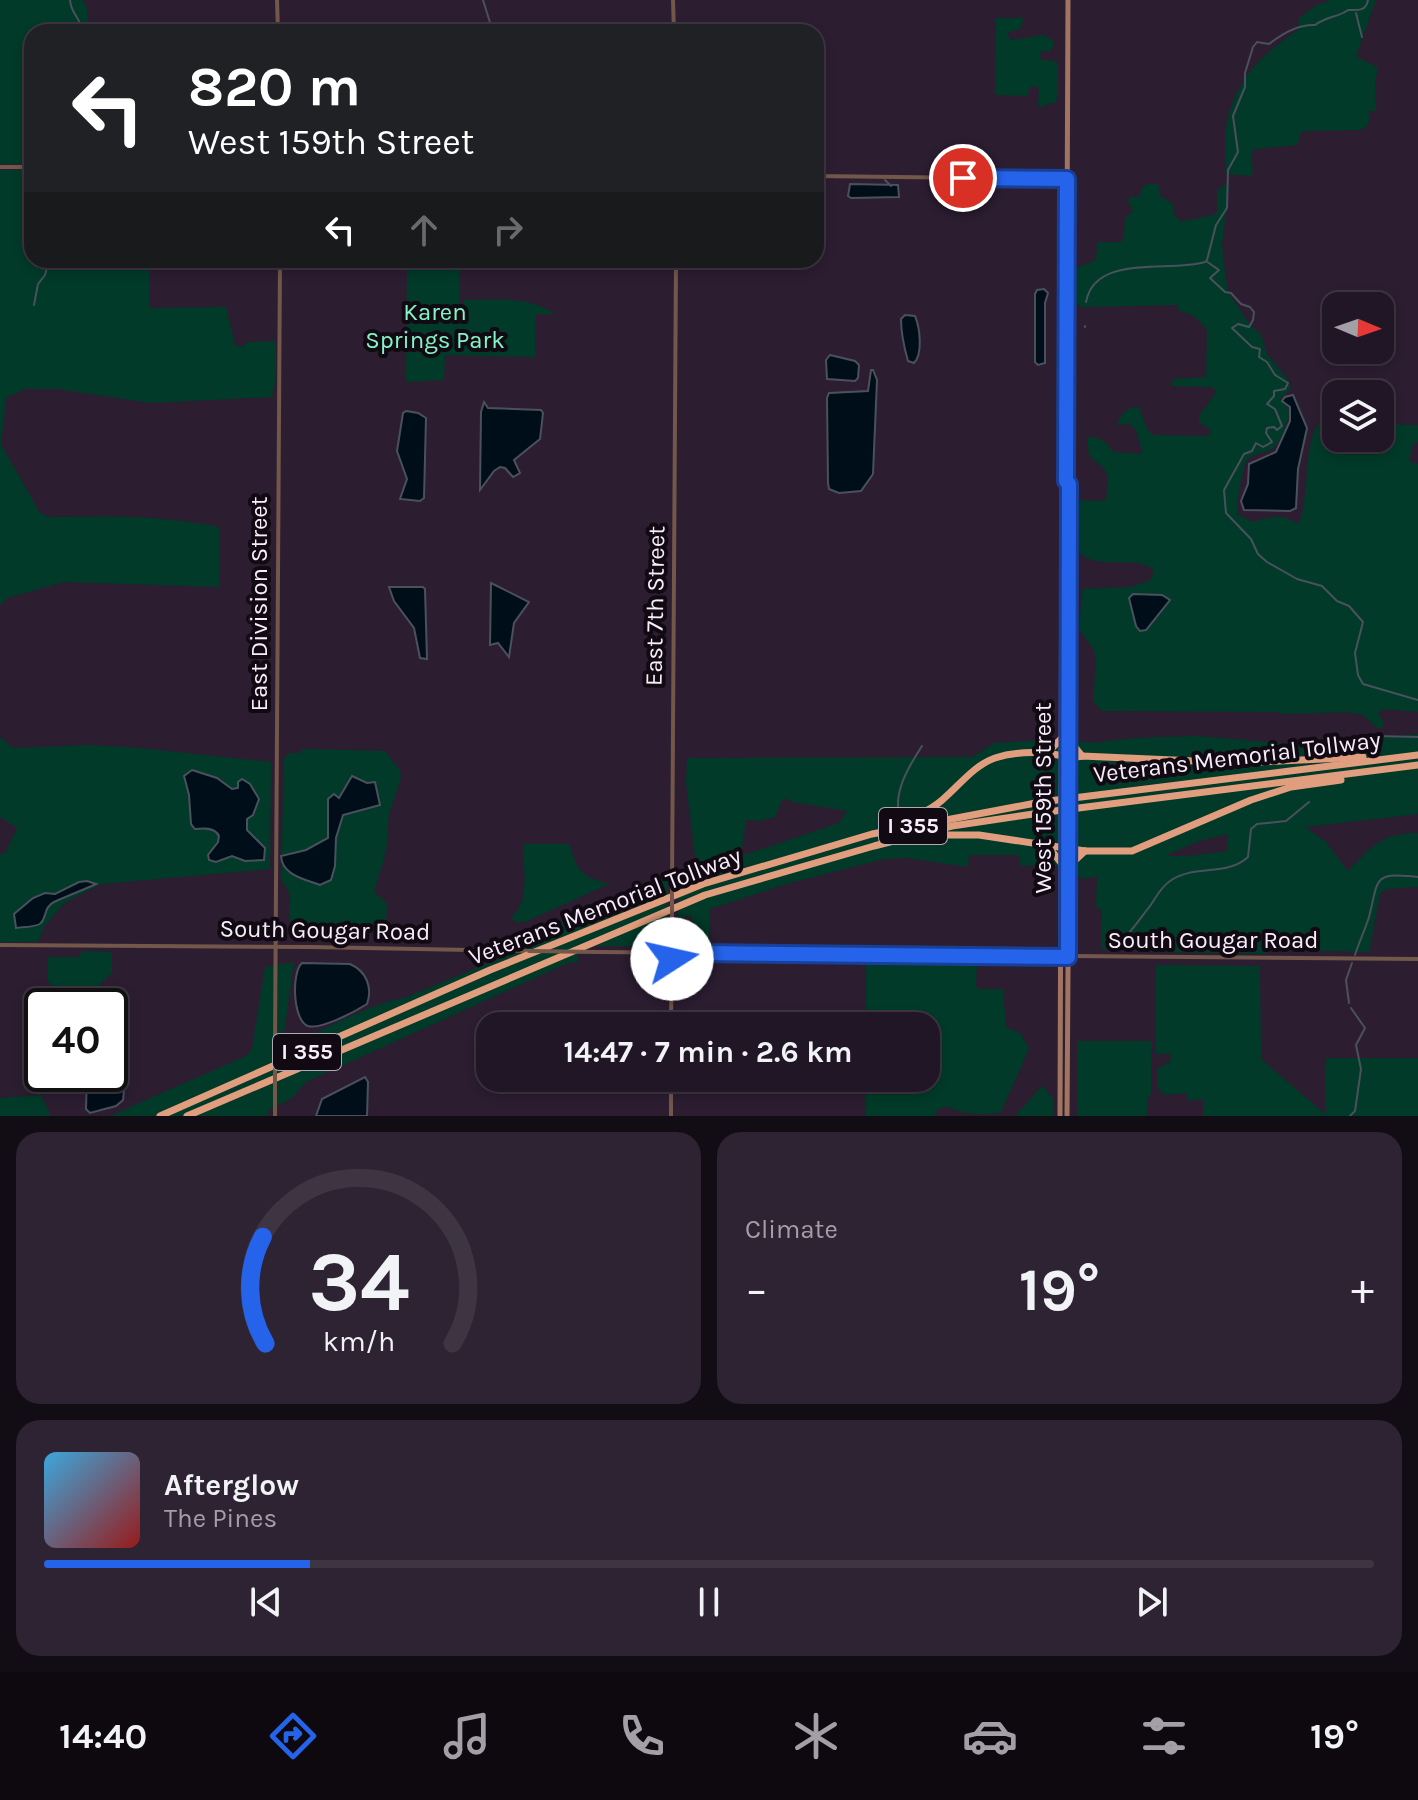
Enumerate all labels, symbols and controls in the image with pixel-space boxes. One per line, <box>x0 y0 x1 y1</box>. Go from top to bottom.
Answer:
text: 820 m <box>188 54 361 119</box>
icon: left <box>56 56 160 160</box>
text: West 159th Street <box>188 121 474 163</box>
pin <box>929 144 997 212</box>
icon: arrive <box>941 156 985 200</box>
icon: left <box>318 208 362 252</box>
icon: ahead <box>402 208 446 252</box>
icon: right <box>486 208 530 252</box>
north arrow <box>1322 292 1394 364</box>
map controls <box>1322 292 1394 452</box>
park label: Karen Springs Park <box>365 298 505 354</box>
button: layers <box>1322 380 1394 452</box>
street label: East Division Street <box>245 496 273 712</box>
street label: East 7th Street <box>640 526 670 686</box>
street label: West 159th Street <box>1029 703 1057 893</box>
street label: Veterans Memorial Tollway <box>1092 725 1382 789</box>
road number: I 355 <box>879 808 947 844</box>
street label: Veterans Memorial Tollway <box>465 841 745 971</box>
street label: South Gougar Road <box>219 914 431 946</box>
position arrow <box>630 917 714 1001</box>
street label: South Gougar Road <box>1108 926 1318 954</box>
speed limit sign: 40 <box>24 988 128 1092</box>
road number: I 355 <box>273 1034 341 1070</box>
text: 14:47 · 7 min · 2.6 km <box>564 1034 852 1070</box>
text: Climate <box>745 1214 838 1245</box>
text: 34 <box>308 1234 409 1331</box>
text: 19° <box>1019 1255 1100 1325</box>
text: − <box>745 1264 768 1315</box>
text: + <box>1351 1264 1374 1315</box>
text: km/h <box>322 1325 395 1358</box>
text: Afterglow <box>164 1467 299 1503</box>
text: The Pines <box>164 1503 277 1534</box>
icon: previous <box>244 1580 288 1624</box>
icon: pause <box>687 1580 731 1624</box>
icon: next <box>1130 1580 1174 1624</box>
icon: directions <box>265 1708 321 1764</box>
icon: music <box>439 1708 495 1764</box>
icon: phone <box>614 1708 670 1764</box>
icon: climate <box>788 1708 844 1764</box>
icon: car <box>962 1708 1018 1764</box>
icon: filters <box>1136 1708 1192 1764</box>
text: 14:40 <box>59 1715 147 1757</box>
text: 19° <box>1310 1715 1359 1757</box>

